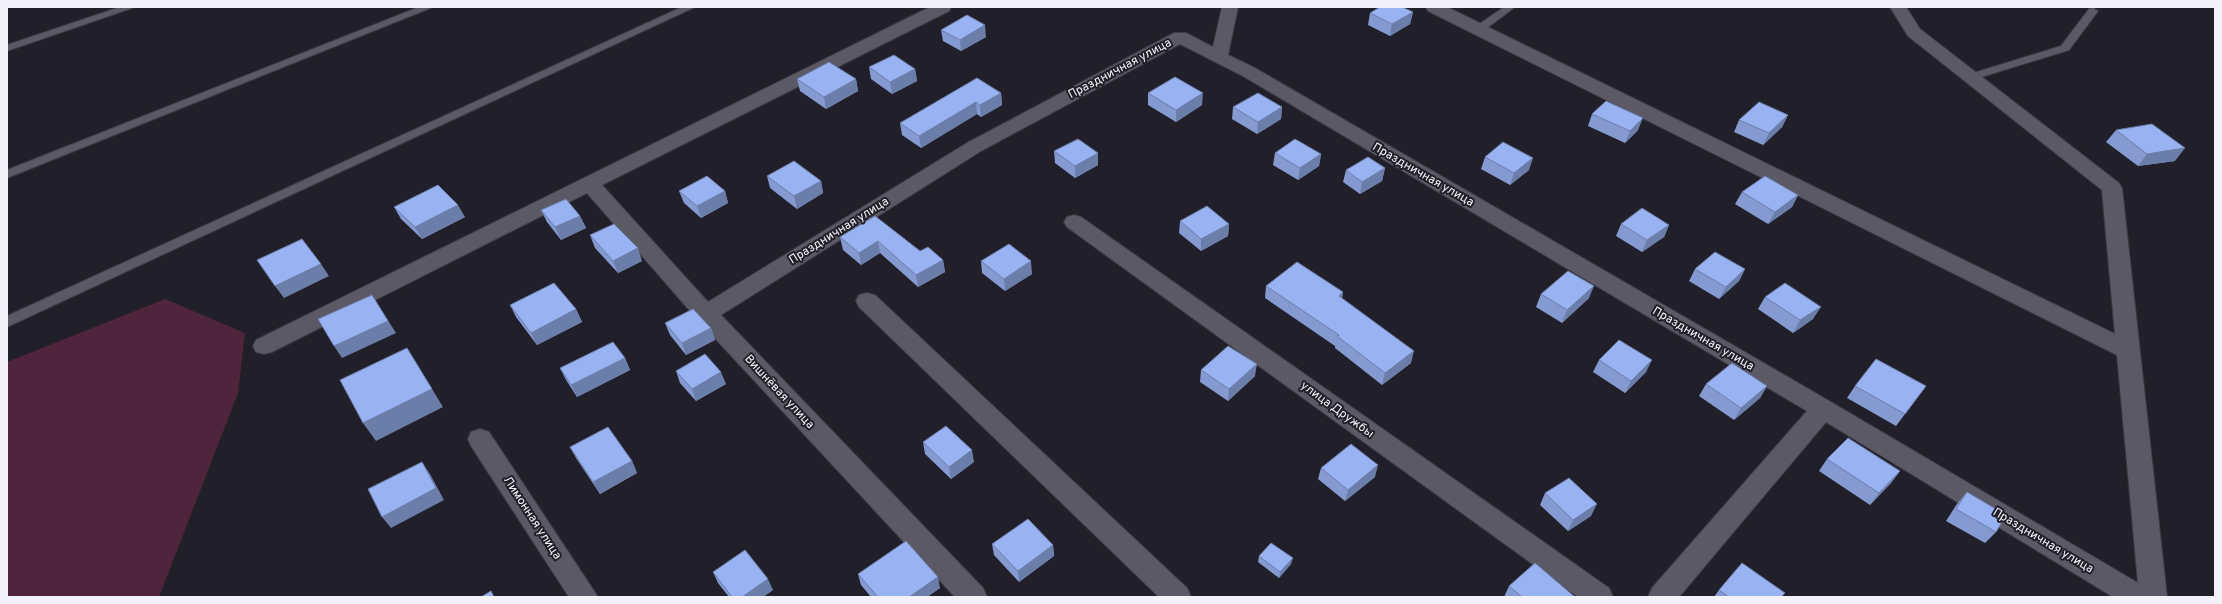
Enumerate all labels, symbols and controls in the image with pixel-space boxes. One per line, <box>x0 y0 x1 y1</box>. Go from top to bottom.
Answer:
street label: Праздничная улица <box>1066 35 1174 103</box>
street label: Праздничная улица <box>1369 139 1477 211</box>
street label: Праздничная улица <box>786 194 892 268</box>
street label: Праздничная улица <box>1649 303 1757 375</box>
street label: Вишнёвая улица <box>740 352 818 432</box>
street label: улица Дружбы <box>1297 378 1377 442</box>
street label: Лимонная улица <box>499 473 565 563</box>
street label: Праздничная улица <box>1990 505 2096 577</box>

